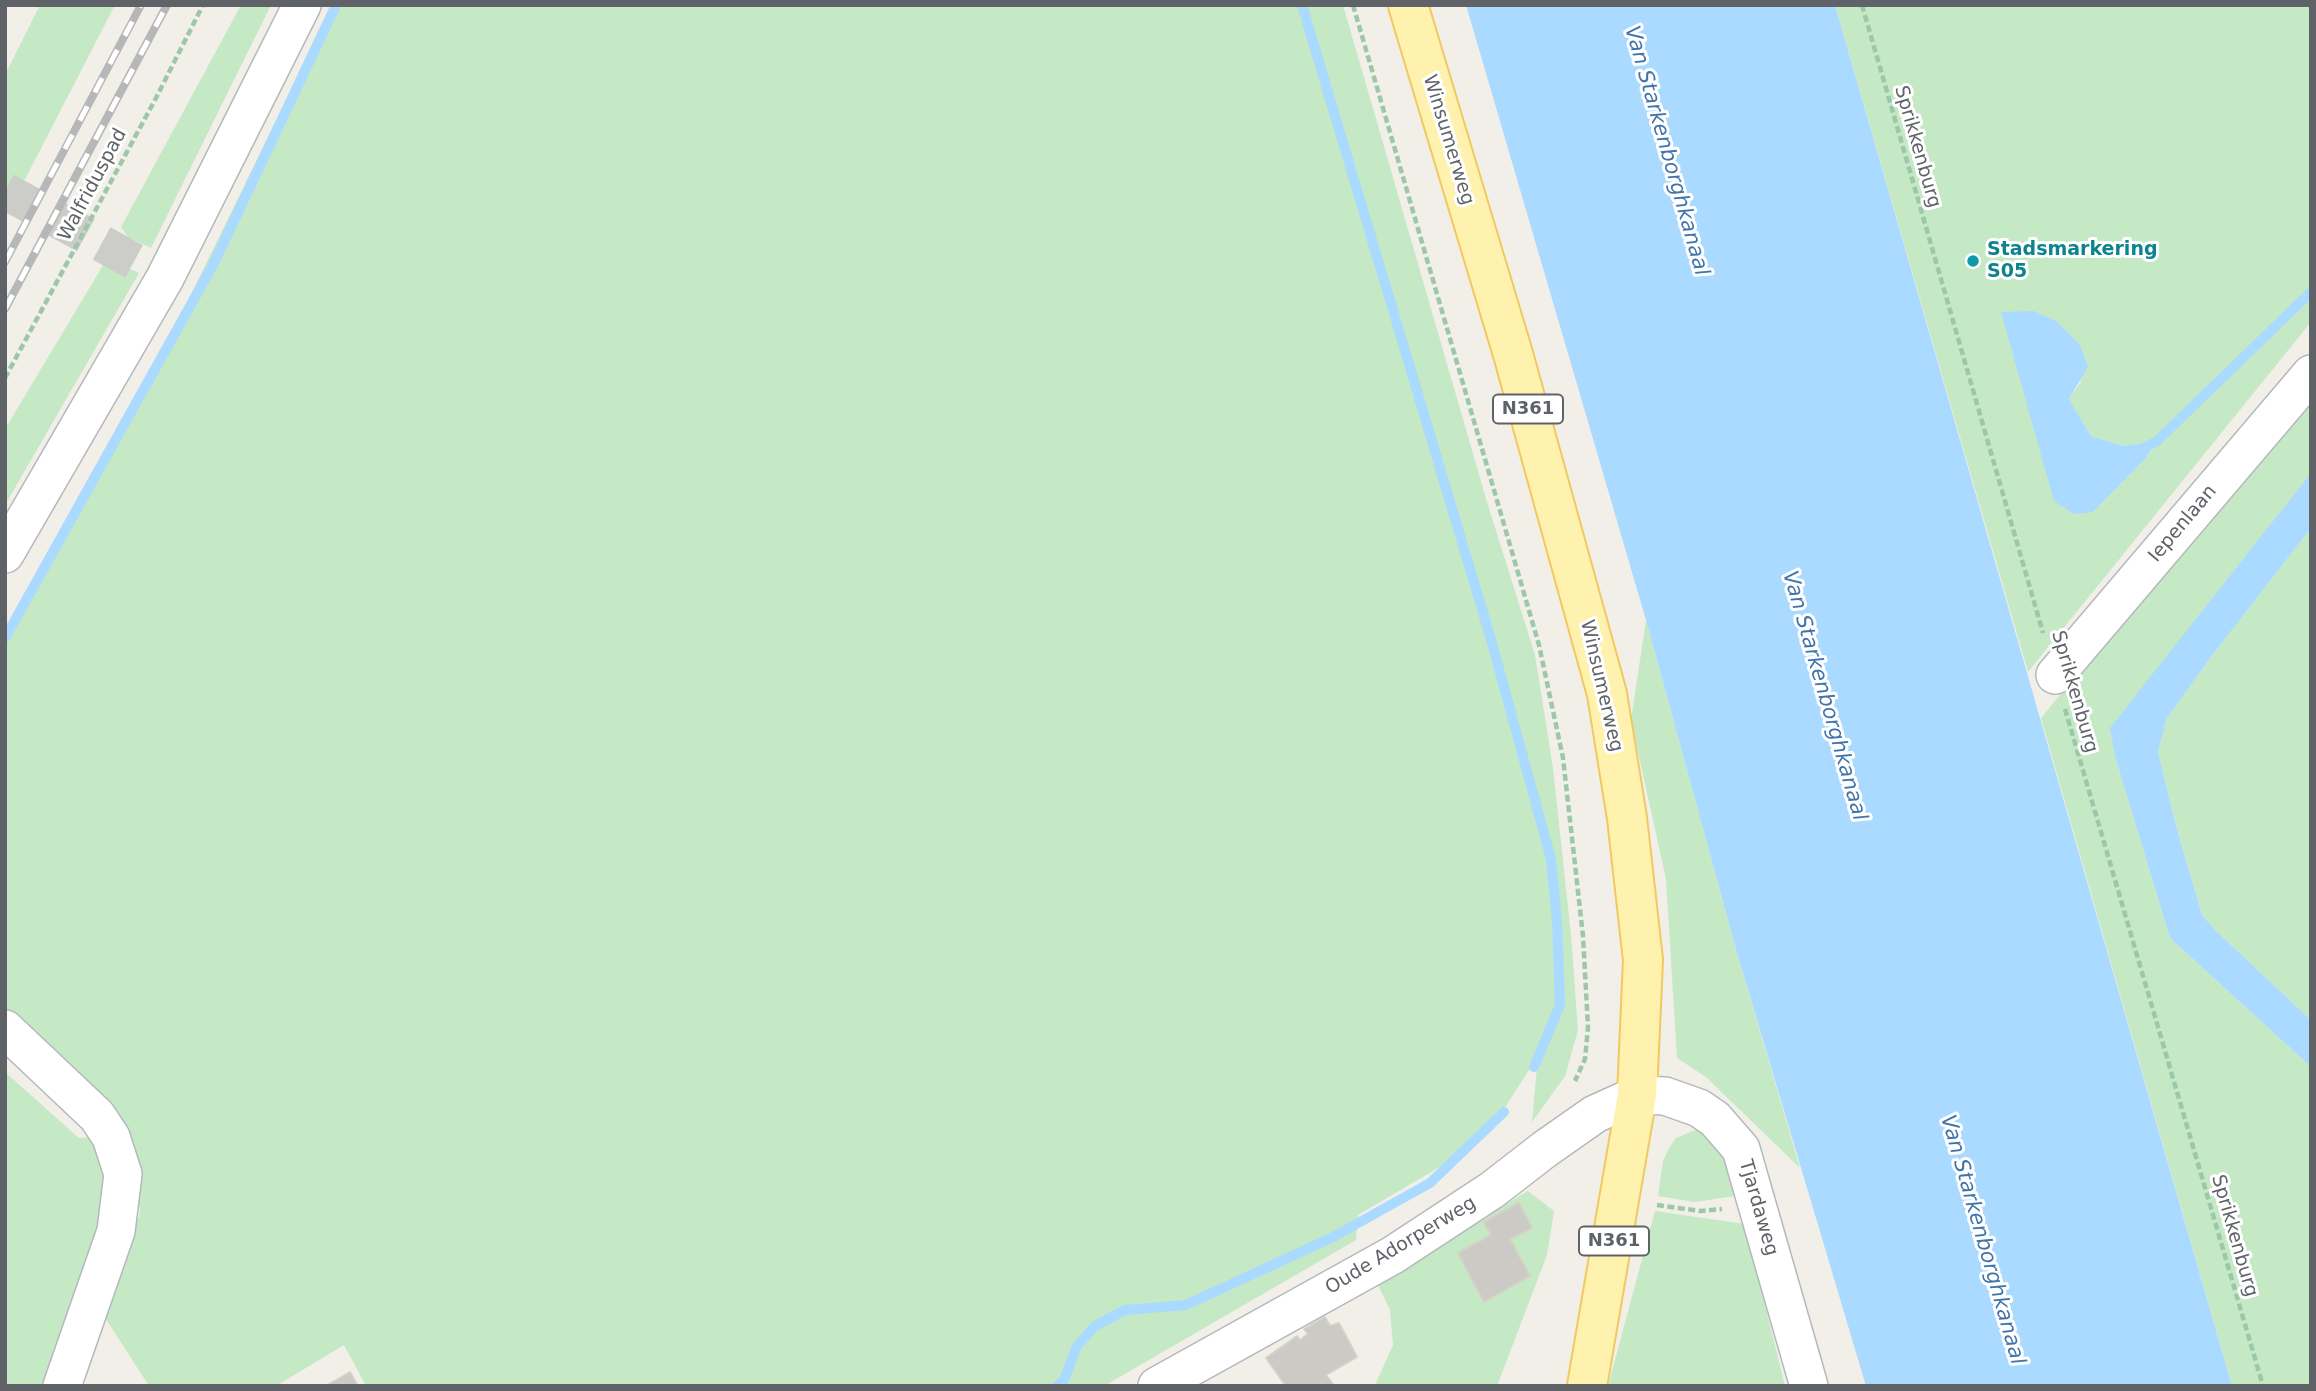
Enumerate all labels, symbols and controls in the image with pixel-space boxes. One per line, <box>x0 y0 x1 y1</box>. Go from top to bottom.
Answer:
water label: Van Starkenborghkanaal <box>1618 23 1714 279</box>
street label: Winsumerweg <box>1417 72 1479 208</box>
street label: Sprikkenburg <box>1889 83 1945 211</box>
street label: Walfriduspad <box>54 125 132 245</box>
place label: Stadsmarkering S05 <box>1987 239 2158 283</box>
marker: Stadsmarkering S05 <box>1965 253 1981 269</box>
road number: N361 <box>1493 394 1563 424</box>
street label: Iepenlaan <box>2144 481 2222 567</box>
water label: Van Starkenborghkanaal <box>1776 568 1872 824</box>
street label: Winsumerweg <box>1575 618 1627 754</box>
street label: Sprikkenburg <box>2046 628 2102 756</box>
water label: Van Starkenborghkanaal <box>1934 1112 2030 1368</box>
street label: Tjardaweg <box>1733 1157 1783 1259</box>
street label: Sprikkenburg <box>2206 1172 2262 1300</box>
street label: Oude Adorperweg <box>1321 1192 1481 1300</box>
road number: N361 <box>1579 1226 1649 1256</box>

